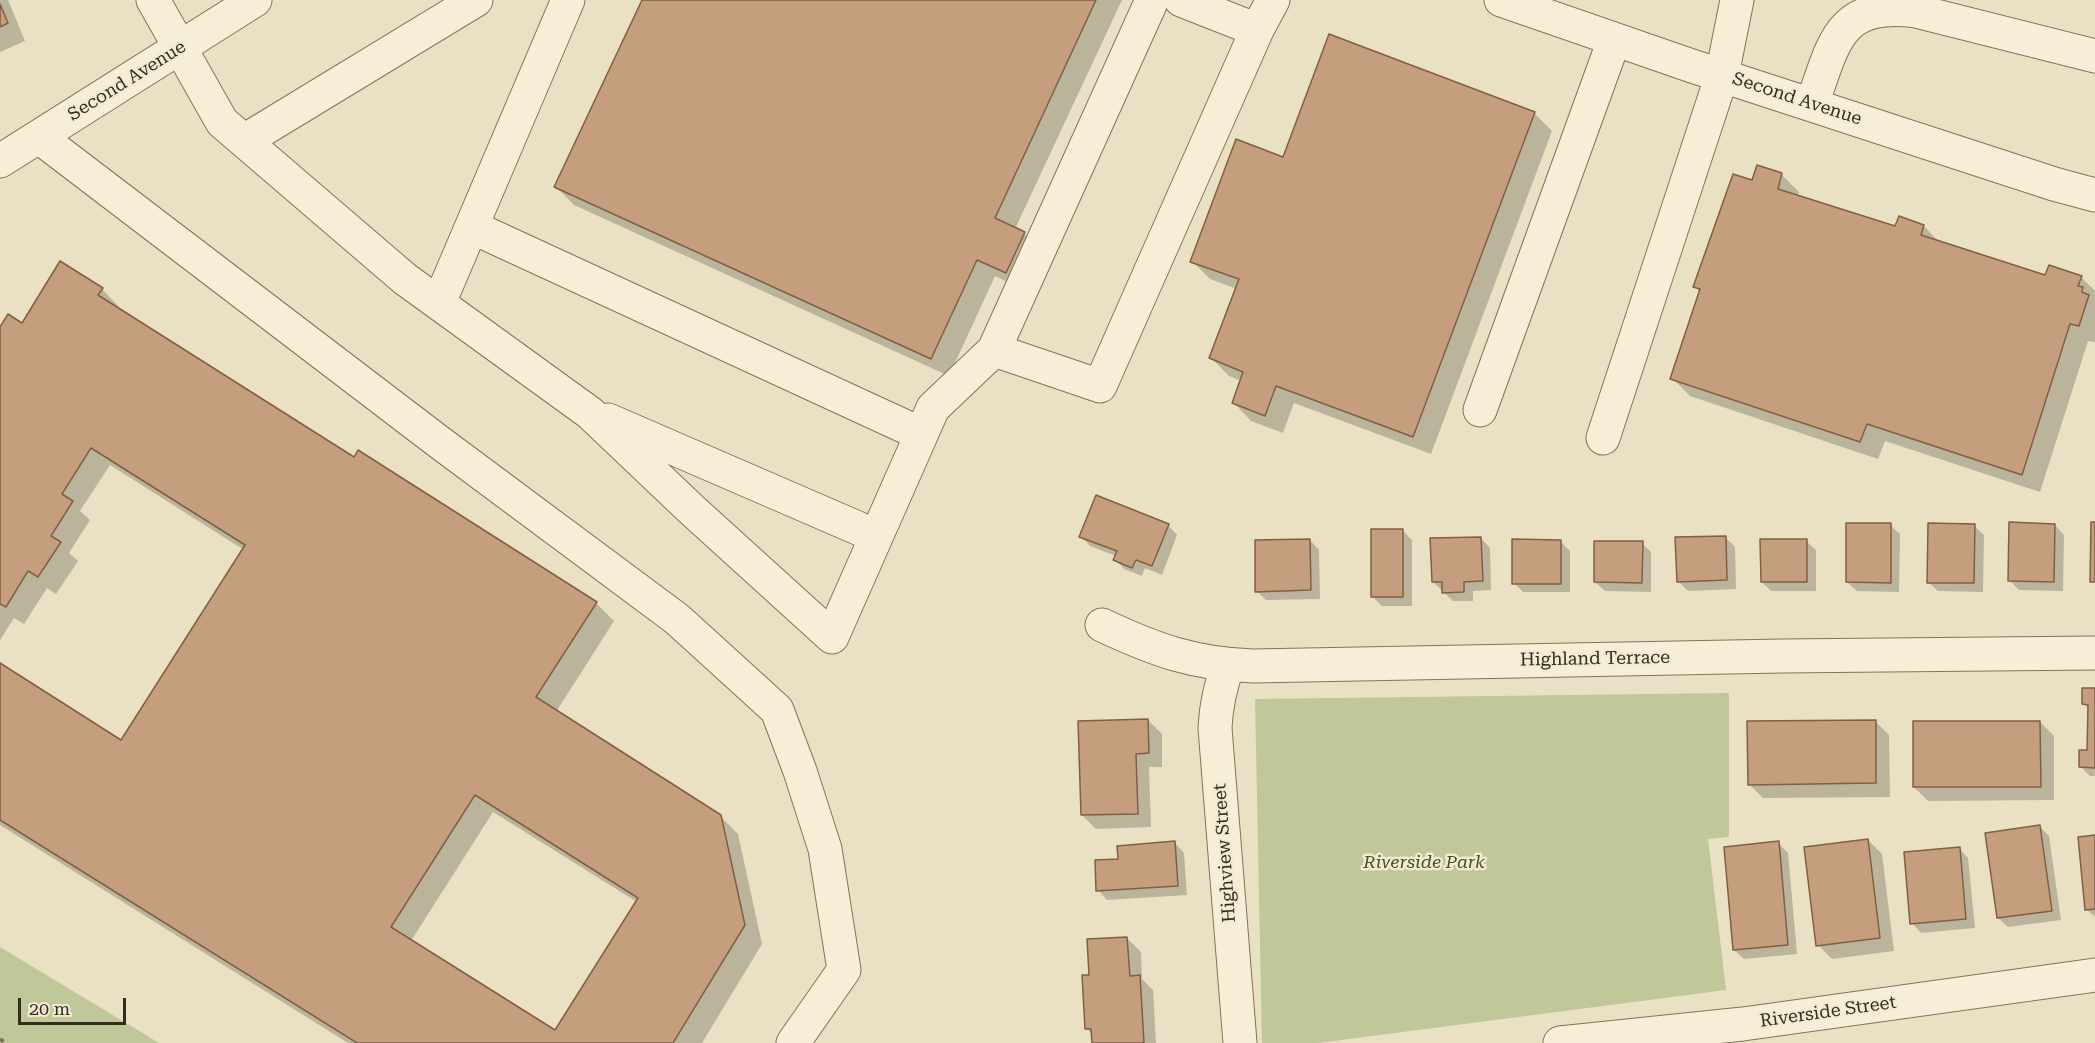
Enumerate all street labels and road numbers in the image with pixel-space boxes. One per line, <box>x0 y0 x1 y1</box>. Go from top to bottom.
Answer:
street label: Second Avenue <box>64 36 190 126</box>
street label: Second Avenue <box>1730 68 1864 130</box>
street label: Highland Terrace <box>1520 647 1670 671</box>
street label: Highview Street <box>1209 783 1241 923</box>
street label: Riverside Street <box>1758 992 1898 1032</box>

